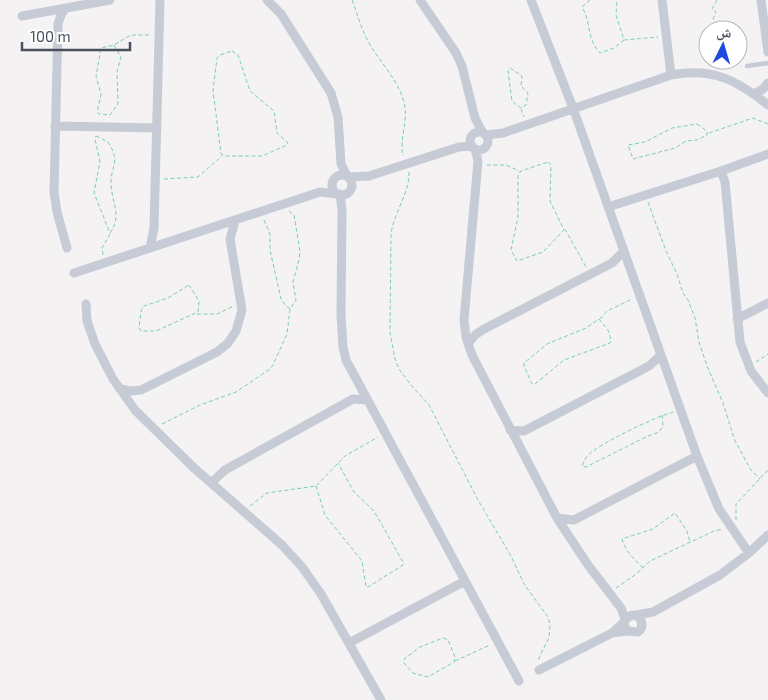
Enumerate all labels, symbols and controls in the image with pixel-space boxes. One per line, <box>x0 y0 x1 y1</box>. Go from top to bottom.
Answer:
scale bar <box>22 20 130 52</box>
north arrow <box>698 20 748 70</box>
text: ش <box>716 22 732 42</box>
text: 100 m <box>30 27 71 45</box>

